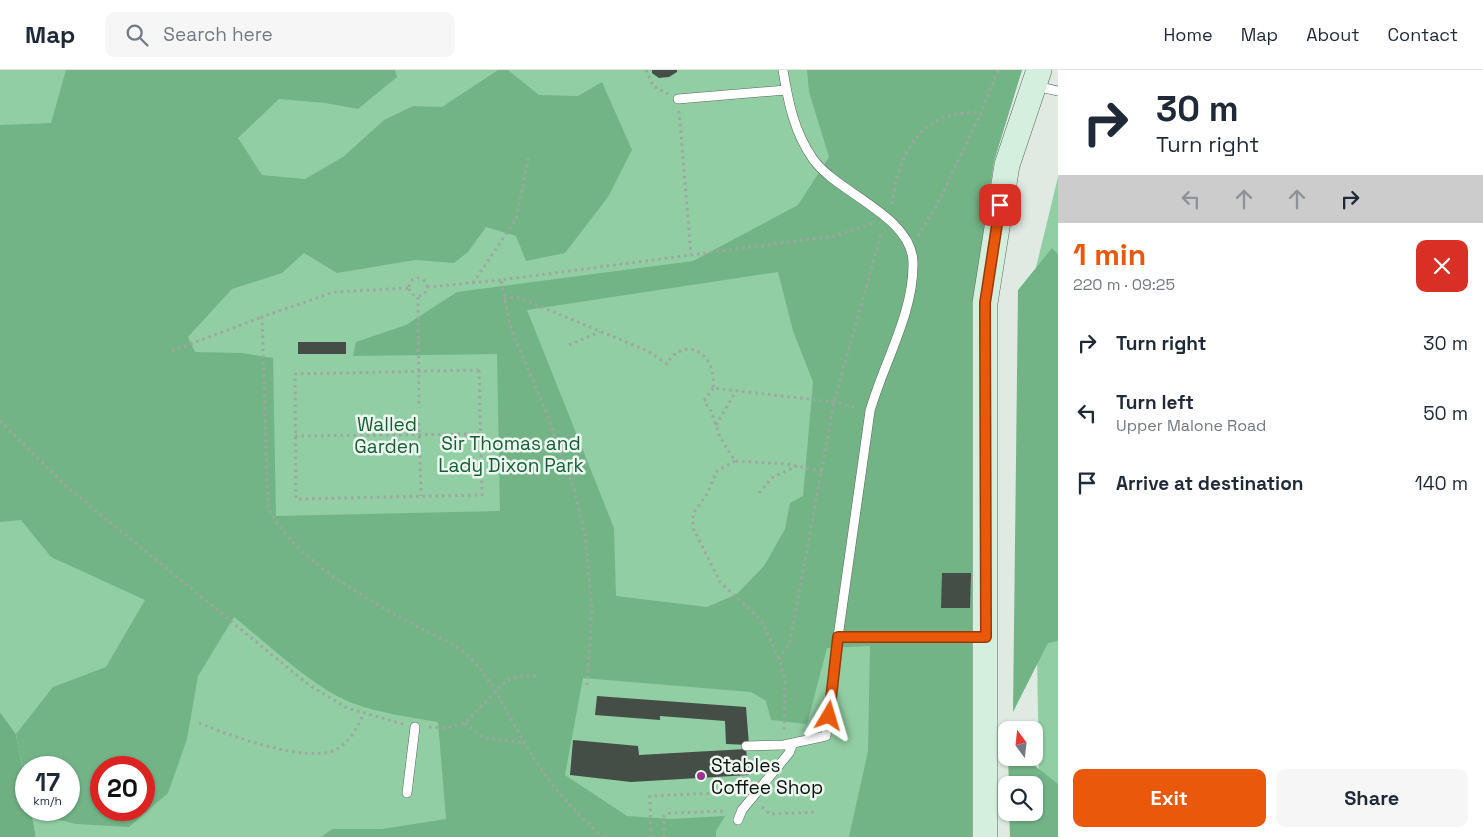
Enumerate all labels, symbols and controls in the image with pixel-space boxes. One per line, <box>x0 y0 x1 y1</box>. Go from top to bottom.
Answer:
search box <box>105 12 455 57</box>
text: Map <box>25 19 75 50</box>
icon: search <box>123 21 151 49</box>
text: Search here <box>163 22 273 47</box>
text: Home <box>1164 23 1213 46</box>
text: Map <box>1241 23 1278 46</box>
text: About <box>1306 23 1360 46</box>
text: Contact <box>1388 23 1458 46</box>
text: 30 m <box>1156 87 1239 131</box>
icon: right <box>1073 90 1138 155</box>
text: Turn right <box>1156 130 1259 158</box>
pin <box>979 184 1021 226</box>
icon: left <box>1177 185 1205 213</box>
icon: ahead <box>1230 185 1258 213</box>
icon: ahead <box>1283 185 1311 213</box>
icon: right <box>1336 185 1364 213</box>
icon: arrive <box>986 191 1014 219</box>
text: 1 min <box>1073 235 1146 274</box>
button: close <box>1416 240 1468 292</box>
text: 220 m · 09:25 <box>1073 274 1175 295</box>
icon: right <box>1073 329 1101 357</box>
text: Turn right <box>1116 331 1206 356</box>
text: 30 m <box>1423 331 1468 356</box>
text: Turn left <box>1116 390 1194 415</box>
icon: left <box>1073 399 1101 427</box>
text: 50 m <box>1423 401 1468 426</box>
park label: Walled Garden <box>354 412 420 459</box>
text: Upper Malone Road <box>1116 415 1266 436</box>
park label: Sir Thomas and Lady Dixon Park <box>438 431 584 478</box>
icon: arrive <box>1073 469 1101 497</box>
text: Arrive at destination <box>1116 471 1304 496</box>
text: 140 m <box>1415 471 1468 496</box>
position arrow <box>802 689 854 741</box>
north arrow <box>998 721 1042 766</box>
map controls <box>998 721 1043 821</box>
place label: Stables Coffee Shop <box>711 753 823 800</box>
speed limit sign: 20 <box>90 756 155 821</box>
text: 17 <box>35 766 60 798</box>
button: Exit <box>1073 769 1266 827</box>
button: Share <box>1276 769 1468 827</box>
marker: Stables Coffee Shop <box>695 770 707 782</box>
button: search <box>998 776 1043 821</box>
text: km/h <box>33 793 62 809</box>

